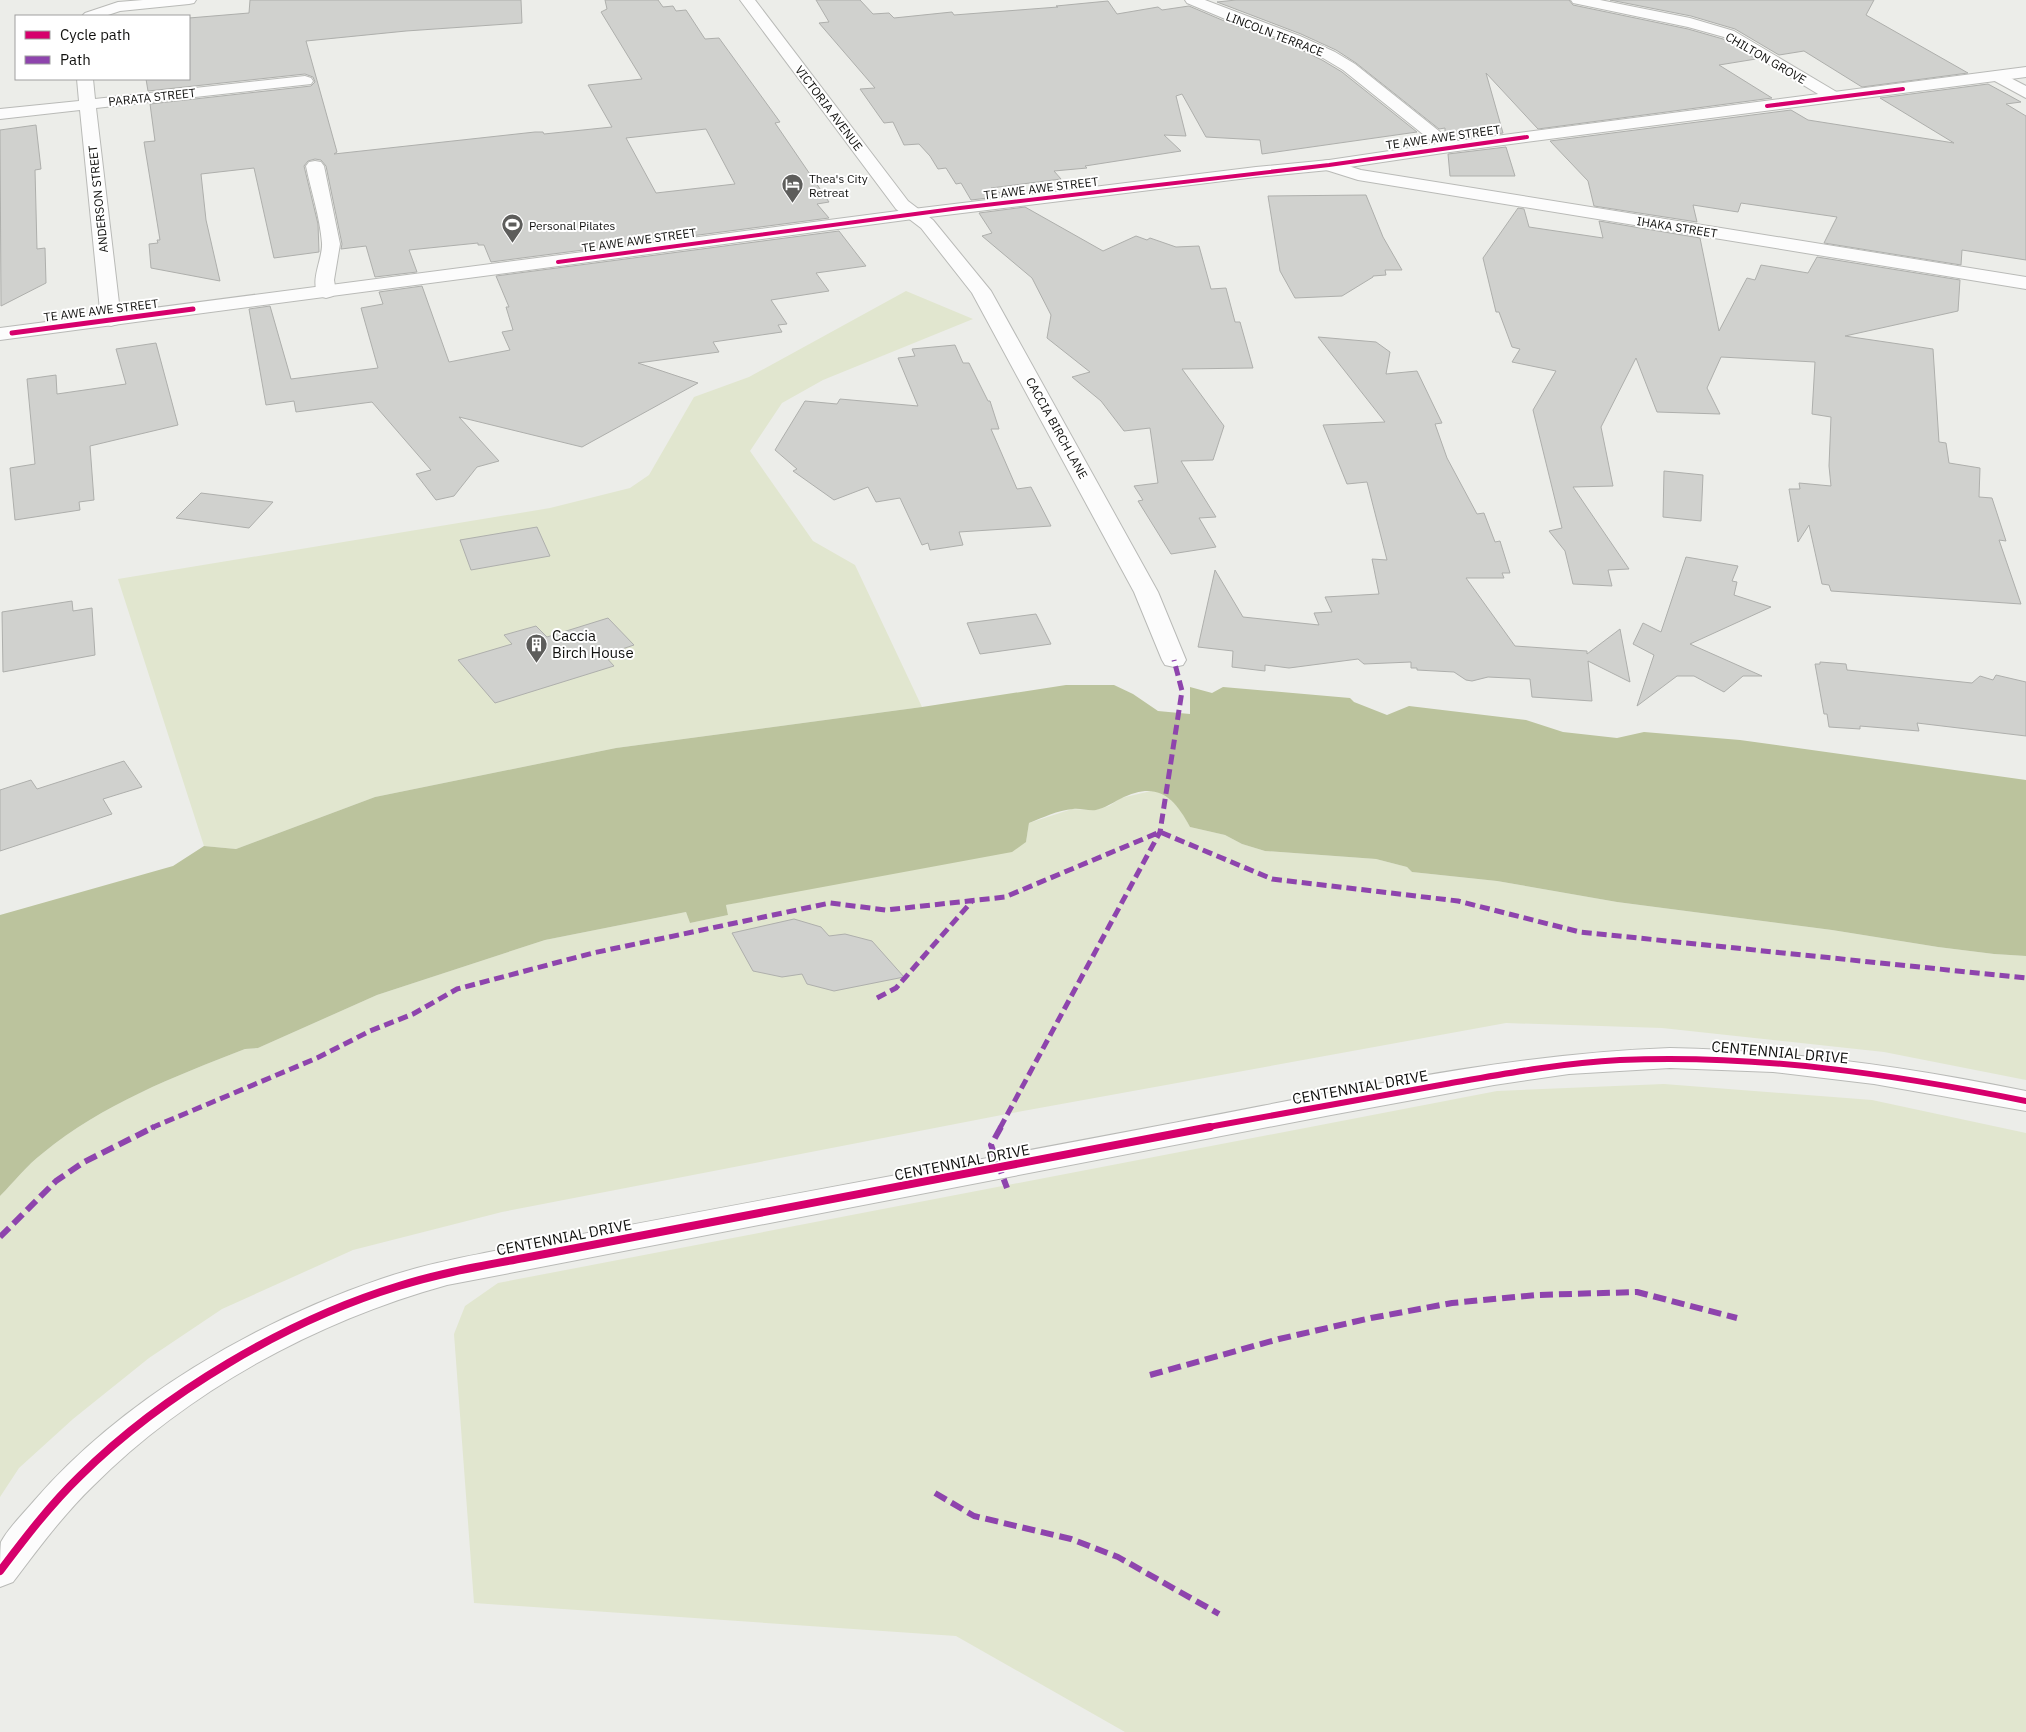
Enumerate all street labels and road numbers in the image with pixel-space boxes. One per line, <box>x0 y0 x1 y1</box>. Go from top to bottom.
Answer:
street label: LINCOLN TERRACE <box>1224 8 1326 60</box>
street label: CHILTON GROVE <box>1723 29 1809 87</box>
street label: VICTORIA AVENUE <box>792 62 866 154</box>
street label: PARATA STREET <box>108 85 197 109</box>
street label: TE AWE AWE STREET <box>1385 122 1501 152</box>
street label: ANDERSON STREET <box>85 144 111 253</box>
street label: TE AWE AWE STREET <box>983 174 1099 202</box>
street label: IHAKA STREET <box>1636 213 1718 241</box>
street label: TE AWE AWE STREET <box>581 225 697 255</box>
street label: TE AWE AWE STREET <box>43 296 159 324</box>
street label: CACCIA BIRCH LANE <box>1023 375 1091 481</box>
street label: CENTENNIAL DRIVE <box>1711 1037 1849 1067</box>
street label: CENTENNIAL DRIVE <box>1291 1066 1429 1108</box>
street label: CENTENNIAL DRIVE <box>893 1140 1031 1184</box>
street label: CENTENNIAL DRIVE <box>495 1215 633 1259</box>

